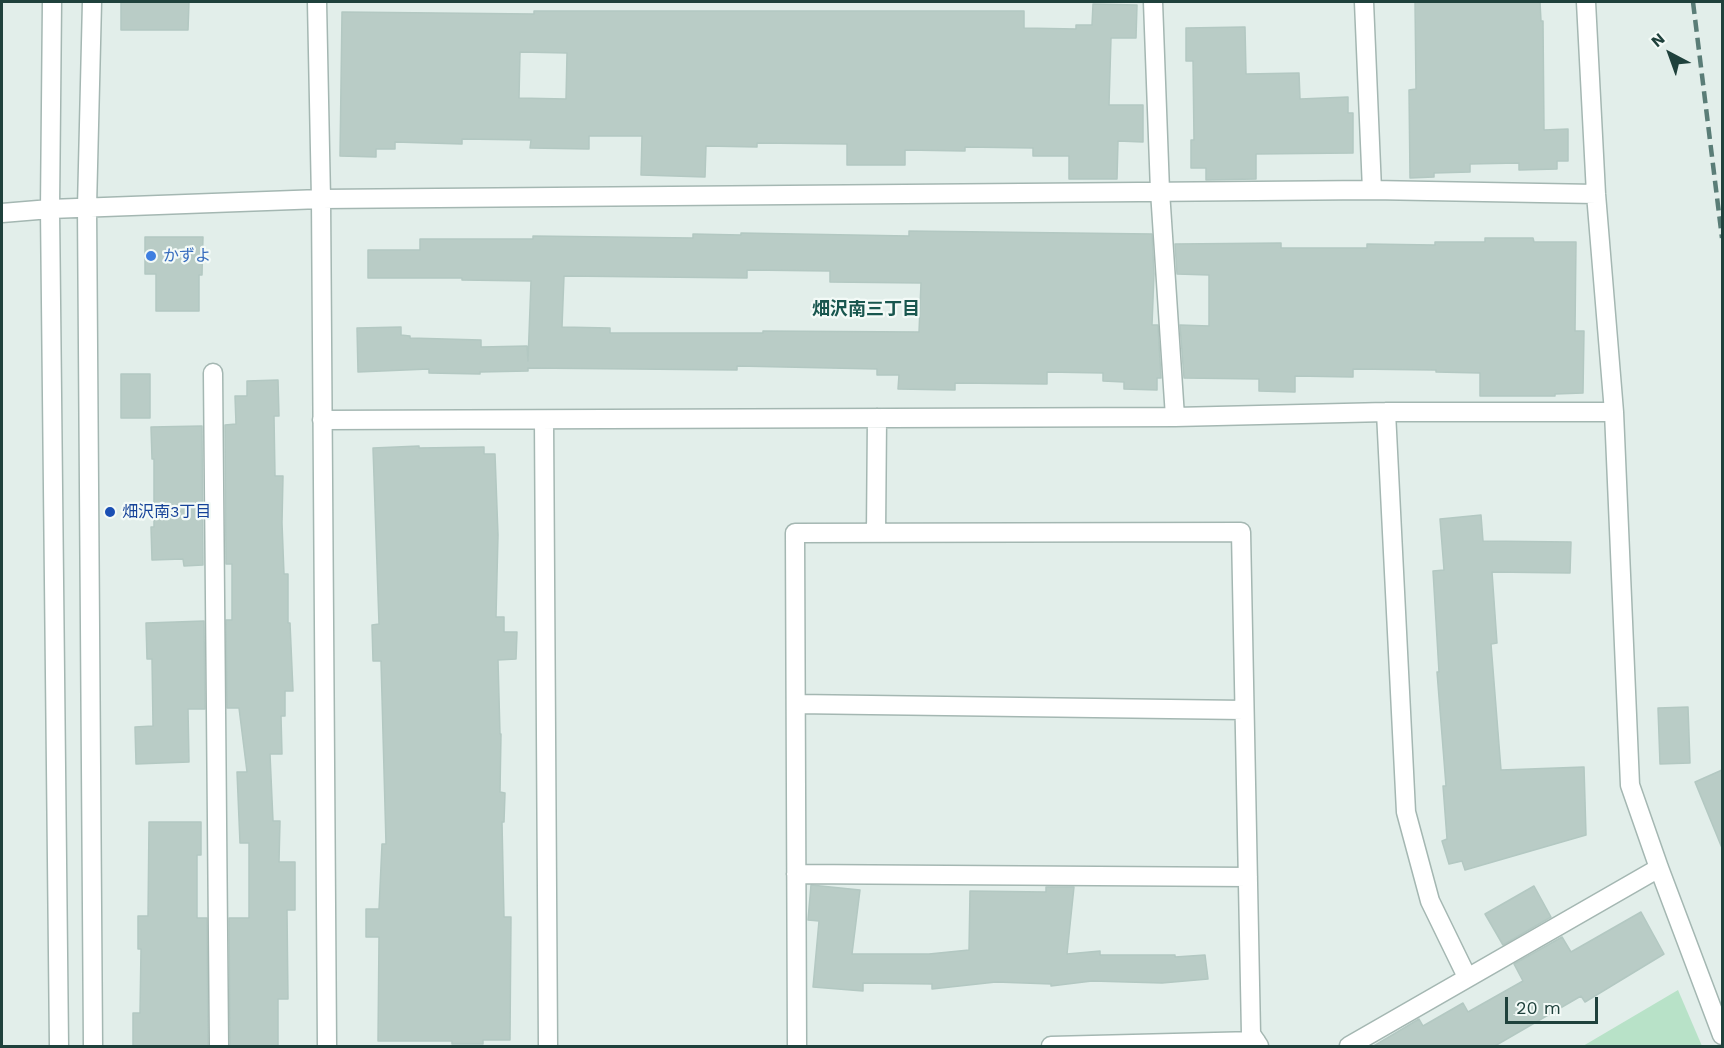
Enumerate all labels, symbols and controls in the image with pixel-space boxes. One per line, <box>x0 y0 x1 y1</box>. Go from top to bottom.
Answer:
north arrow <box>1640 24 1700 84</box>
text: N <box>1647 29 1669 51</box>
place label: かずよ <box>163 246 211 266</box>
marker: かずよ <box>144 249 158 263</box>
district label: 畑沢南三丁目 <box>812 299 920 321</box>
place label: 畑沢南3丁目 <box>122 502 211 522</box>
marker: 畑沢南3丁目 <box>103 505 117 519</box>
scale bar <box>1508 985 1601 1023</box>
text: 20 m <box>1516 997 1561 1018</box>

